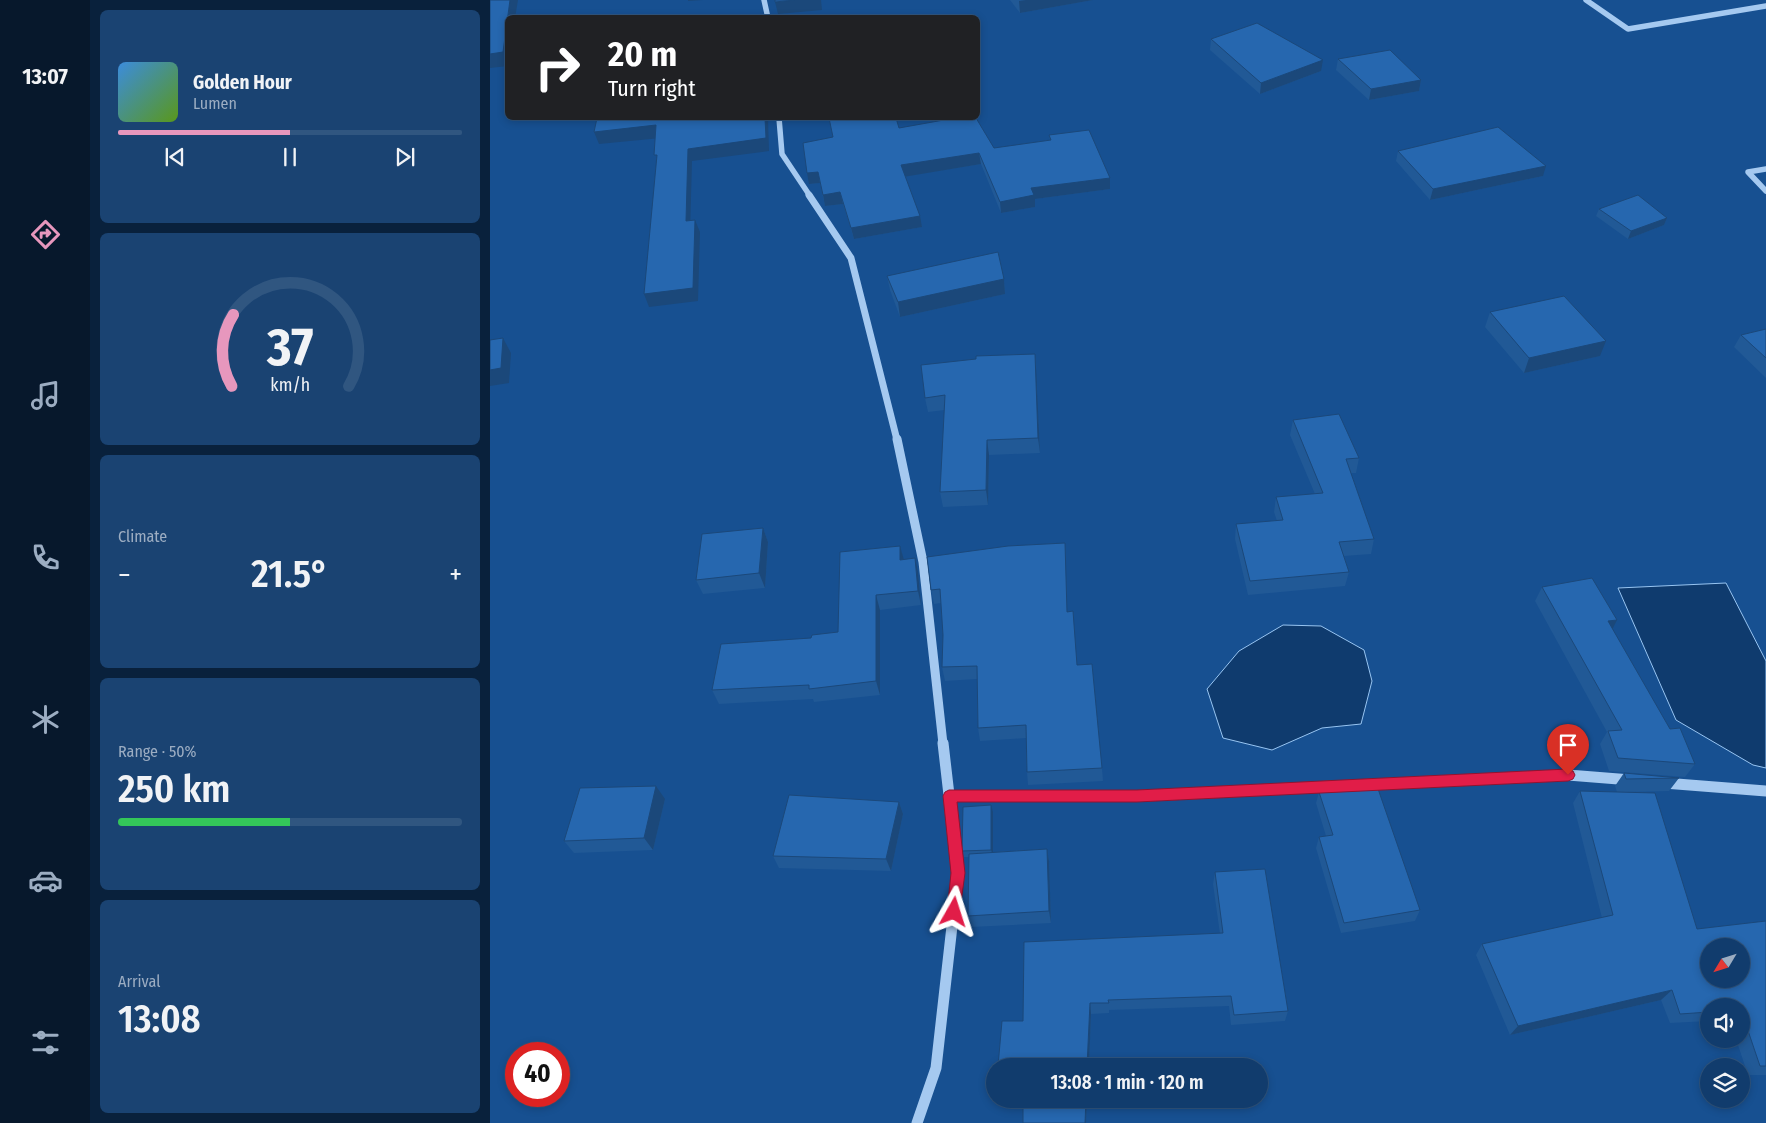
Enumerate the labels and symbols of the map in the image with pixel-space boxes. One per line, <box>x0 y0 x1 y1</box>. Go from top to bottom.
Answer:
pin <box>1547 724 1589 775</box>
position arrow <box>927 885 979 937</box>
north arrow <box>1700 938 1750 988</box>
speed limit sign: 40 <box>505 1042 570 1107</box>

